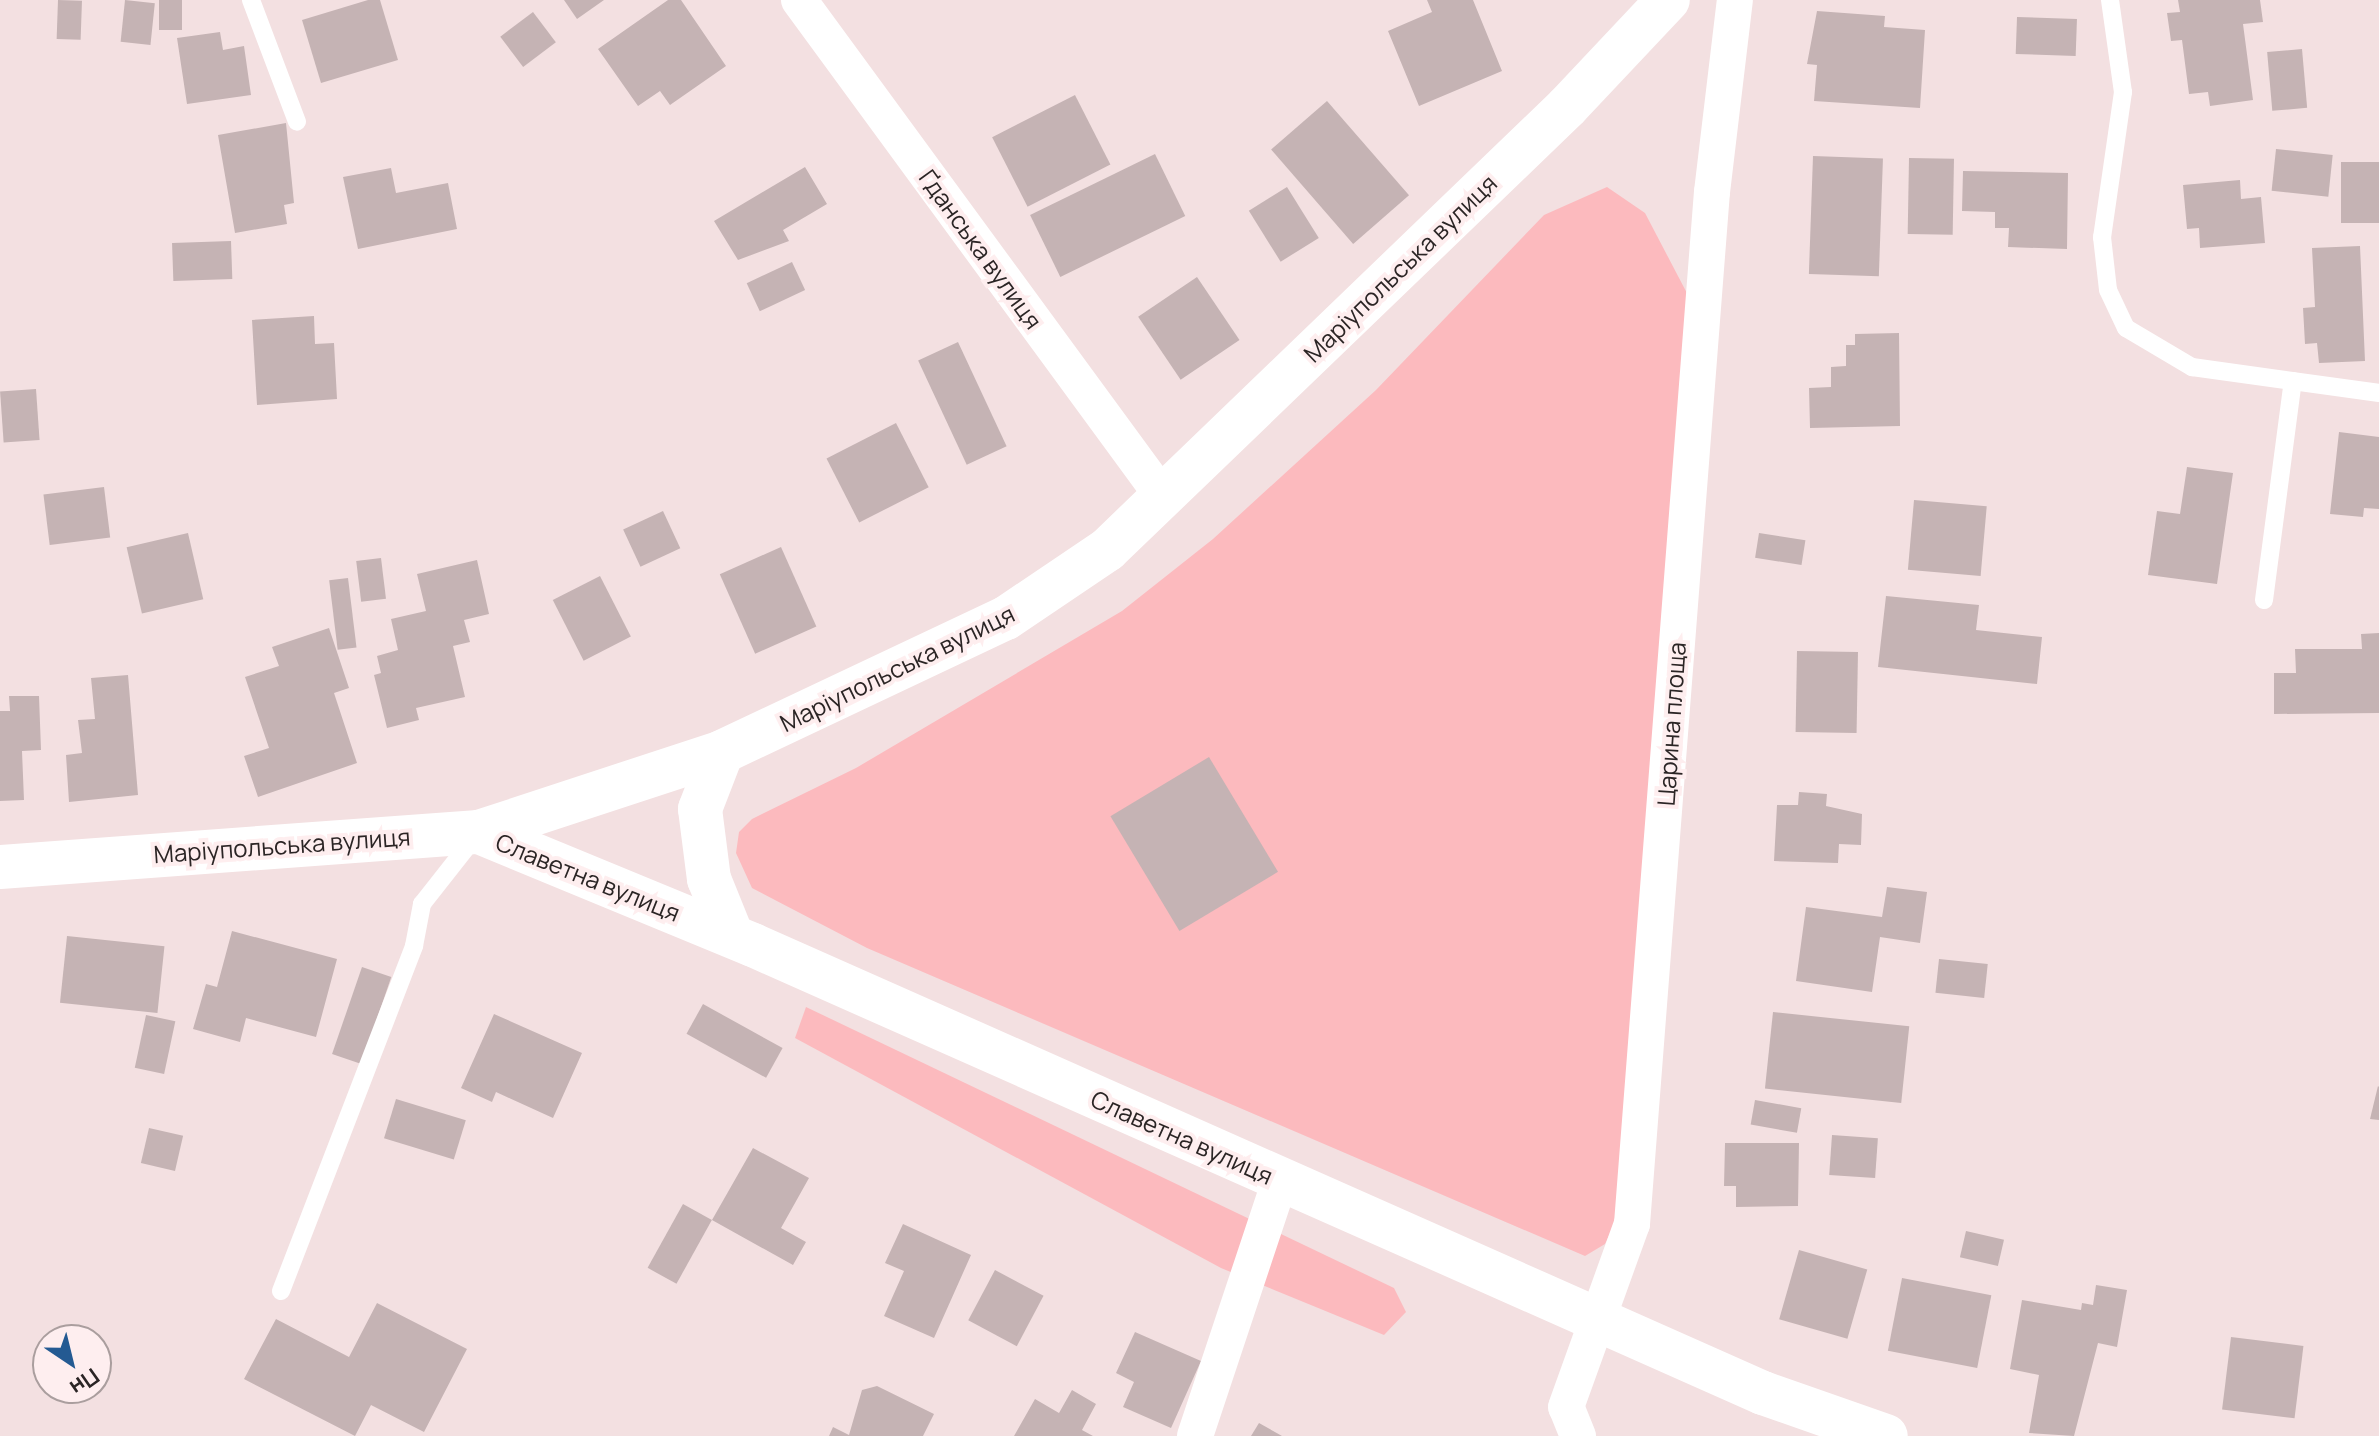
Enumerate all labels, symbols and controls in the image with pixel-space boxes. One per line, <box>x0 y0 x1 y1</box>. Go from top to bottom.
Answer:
street label: Ґданська вулиця <box>914 164 1048 334</box>
street label: Маріупольська вулиця <box>1297 168 1503 368</box>
street label: Маріупольська вулиця <box>775 599 1019 737</box>
street label: Царина площа <box>1651 641 1691 807</box>
street label: Маріупольська вулиця <box>153 822 411 868</box>
street label: Славетна вулиця <box>492 827 684 927</box>
street label: Славетна вулиця <box>1087 1084 1277 1190</box>
north arrow <box>32 1324 112 1404</box>
text: Пн <box>64 1361 105 1403</box>

